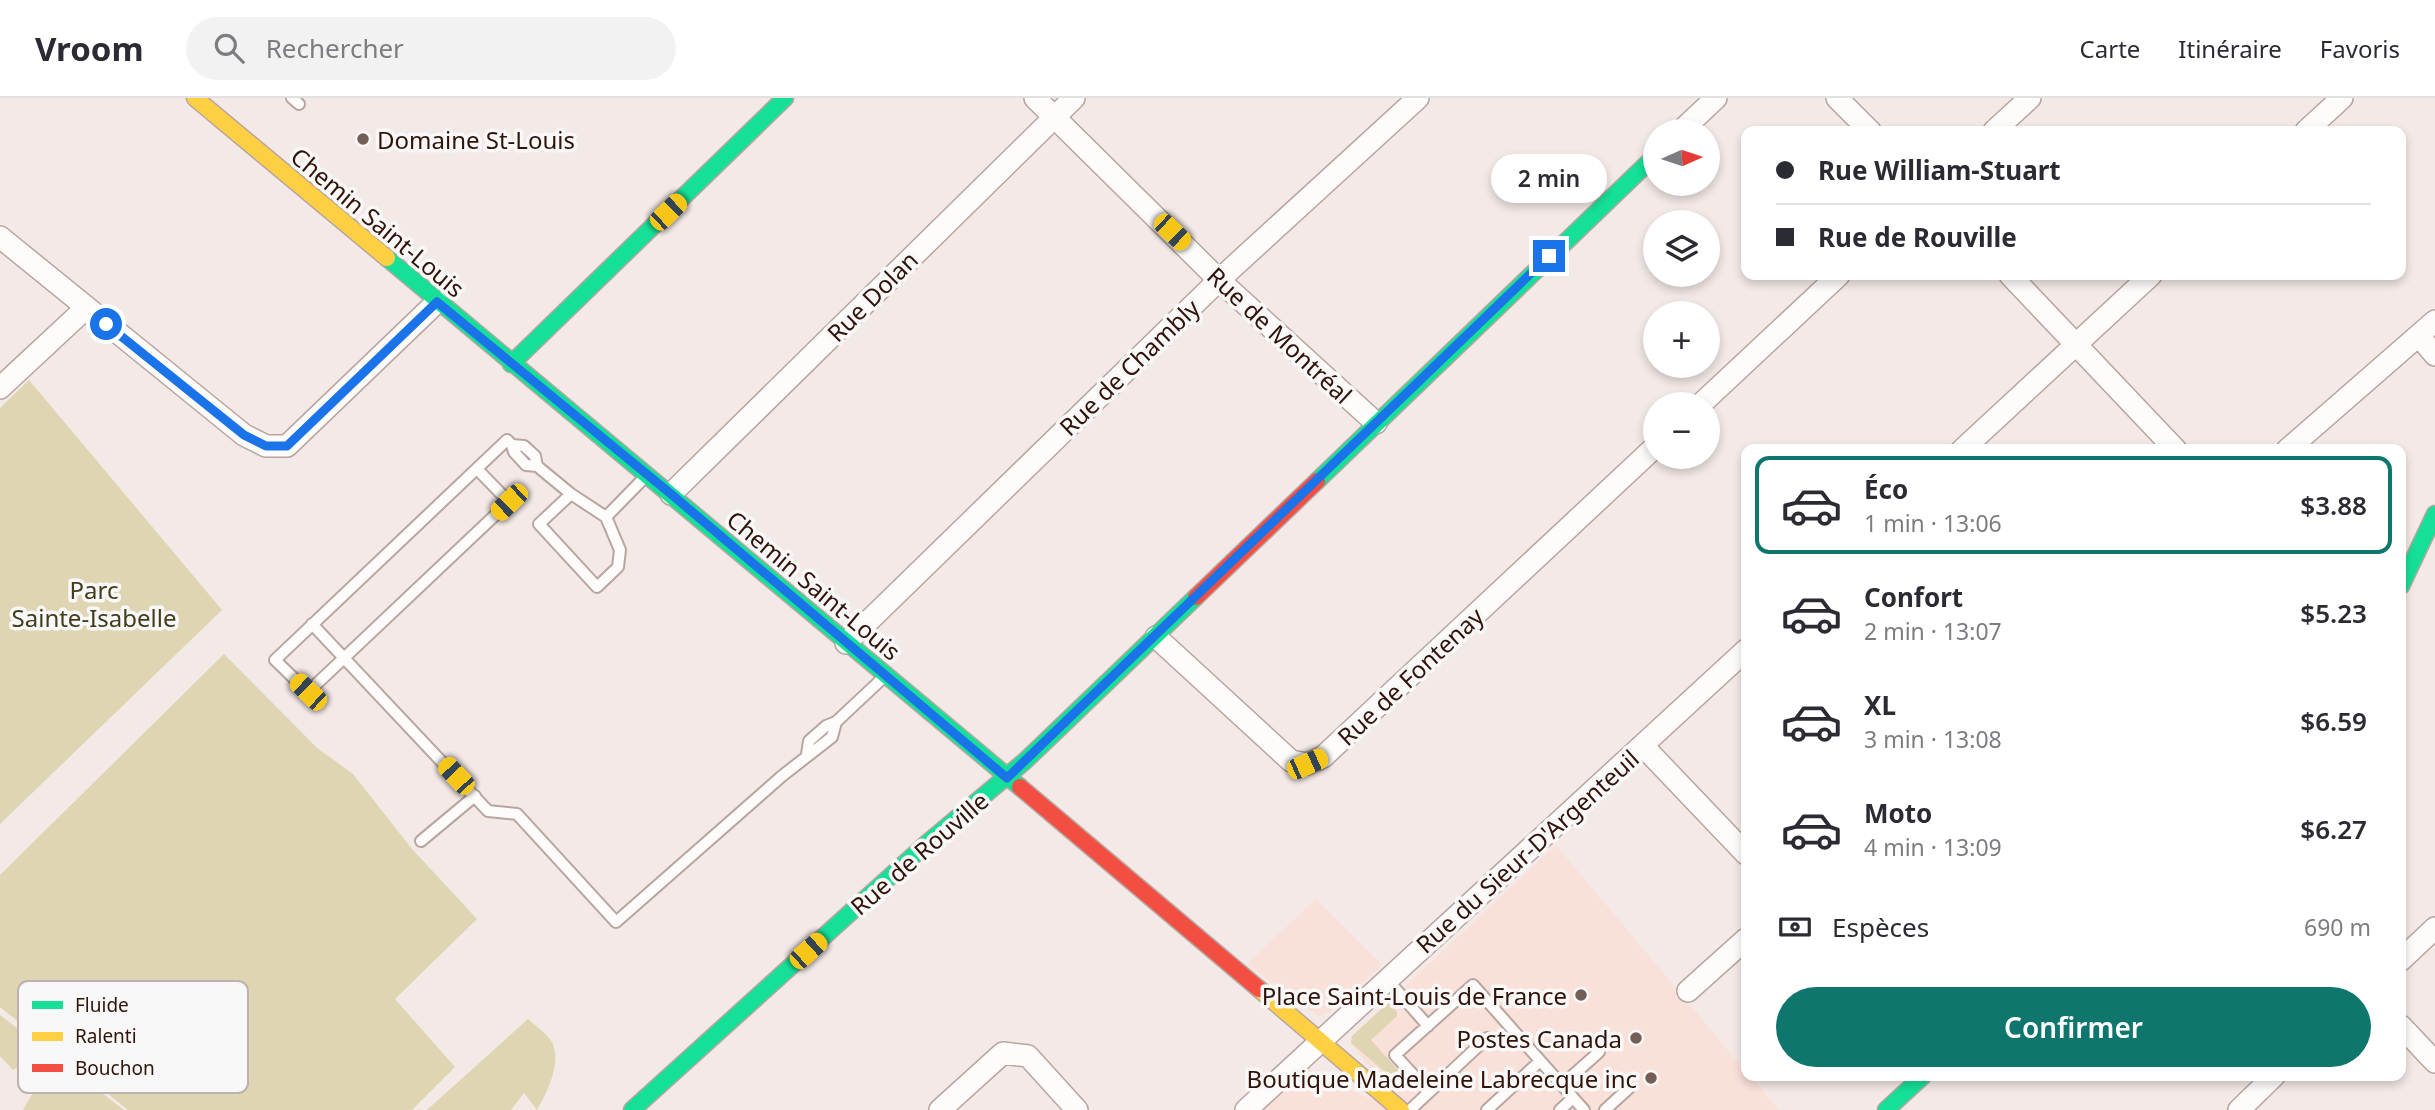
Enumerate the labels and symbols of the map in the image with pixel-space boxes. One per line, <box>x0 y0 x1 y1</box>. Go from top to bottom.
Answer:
north arrow <box>1643 119 1720 196</box>
place label: Domaine St-Louis <box>377 123 575 156</box>
marker: Domaine St-Louis <box>355 131 371 147</box>
street label: Chemin Saint-Louis <box>284 140 472 304</box>
callout: 2 min <box>1491 155 1607 204</box>
car <box>646 190 691 234</box>
car <box>1150 210 1195 254</box>
route end <box>1533 240 1565 272</box>
street label: Rue Dolan <box>819 243 925 349</box>
street label: Rue de Montréal <box>1201 259 1359 411</box>
street label: Rue de Chambly <box>1052 291 1207 442</box>
route start <box>90 308 122 340</box>
car <box>487 480 532 524</box>
street label: Chemin Saint-Louis <box>720 503 908 667</box>
park label: Parc Sainte-Isabelle <box>12 573 176 634</box>
street label: Rue de Fontenay <box>1330 599 1491 752</box>
car <box>286 670 331 714</box>
street label: Rue du Sieur-D'Argenteuil <box>1408 742 1646 960</box>
car <box>1284 746 1331 782</box>
car <box>434 753 479 799</box>
street label: Rue de Rouville <box>843 784 995 922</box>
car <box>786 929 831 973</box>
place label: Place Saint-Louis de France <box>1262 979 1567 1012</box>
legend <box>18 981 248 1093</box>
marker: Place Saint-Louis de France <box>1573 987 1589 1003</box>
text: Fluide <box>75 992 129 1018</box>
place label: Postes Canada <box>1456 1022 1622 1055</box>
text: Ralenti <box>75 1023 137 1049</box>
marker: Postes Canada <box>1628 1030 1644 1046</box>
text: Bouchon <box>75 1055 155 1081</box>
place label: Boutique Madeleine Labrecque inc <box>1247 1062 1637 1095</box>
marker: Boutique Madeleine Labrecque inc <box>1643 1070 1659 1086</box>

